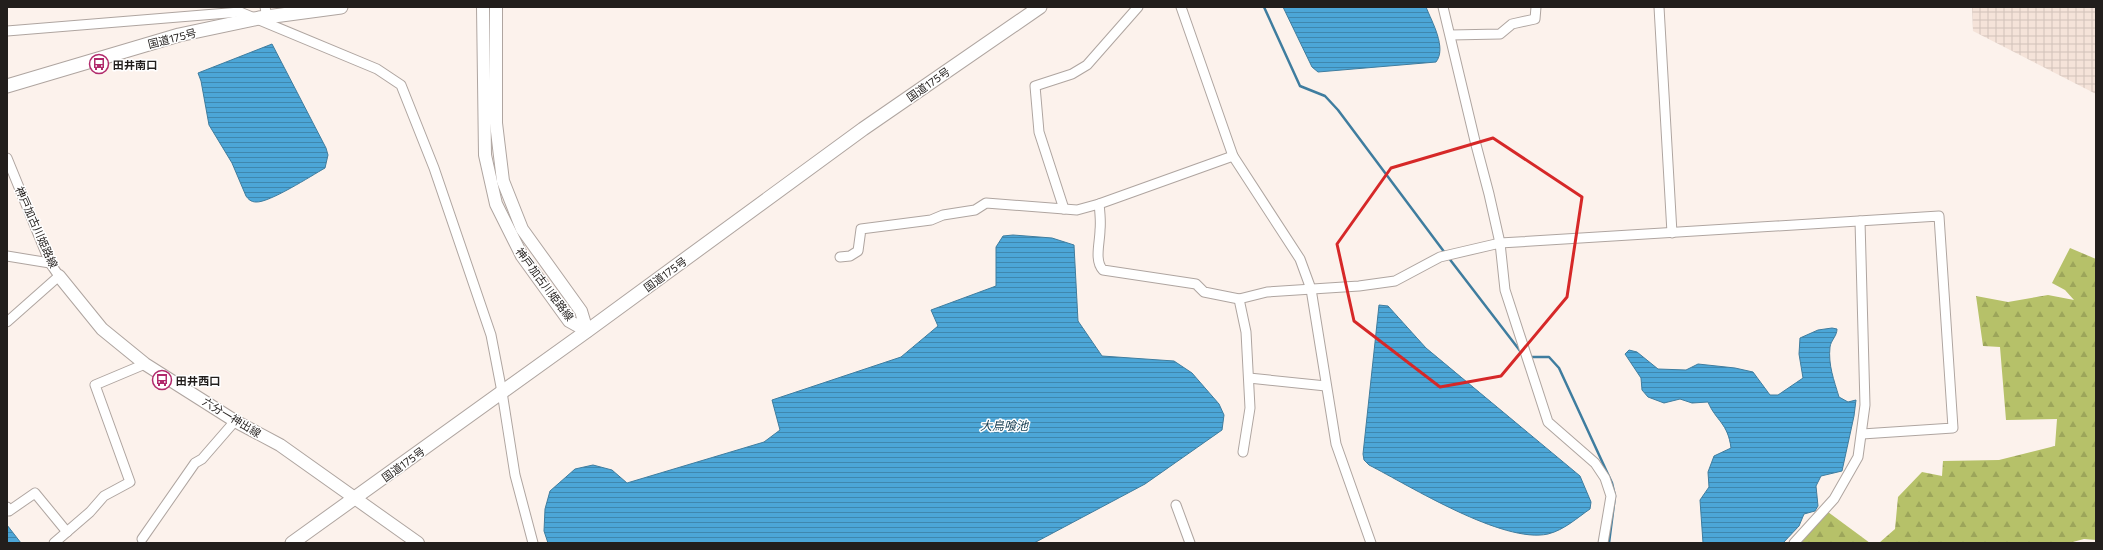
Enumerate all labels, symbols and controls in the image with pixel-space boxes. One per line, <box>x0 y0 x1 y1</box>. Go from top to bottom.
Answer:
street label: 国道175号 <box>146 26 198 50</box>
bus stop icon: 田井南口 <box>88 53 110 75</box>
place label: 田井南口 <box>113 58 157 71</box>
street label: 国道175号 <box>904 64 952 104</box>
street label: 神戸加古川姫路線 <box>13 184 61 270</box>
street label: 神戸加古川姫路線 <box>513 245 577 323</box>
street label: 国道175号 <box>641 254 689 294</box>
bus stop icon: 田井西口 <box>151 369 173 391</box>
place label: 田井西口 <box>176 374 220 387</box>
street label: 六分一神出線 <box>200 394 264 440</box>
water label: 大鳥喰池 <box>980 418 1029 432</box>
street label: 国道175号 <box>379 444 427 484</box>

